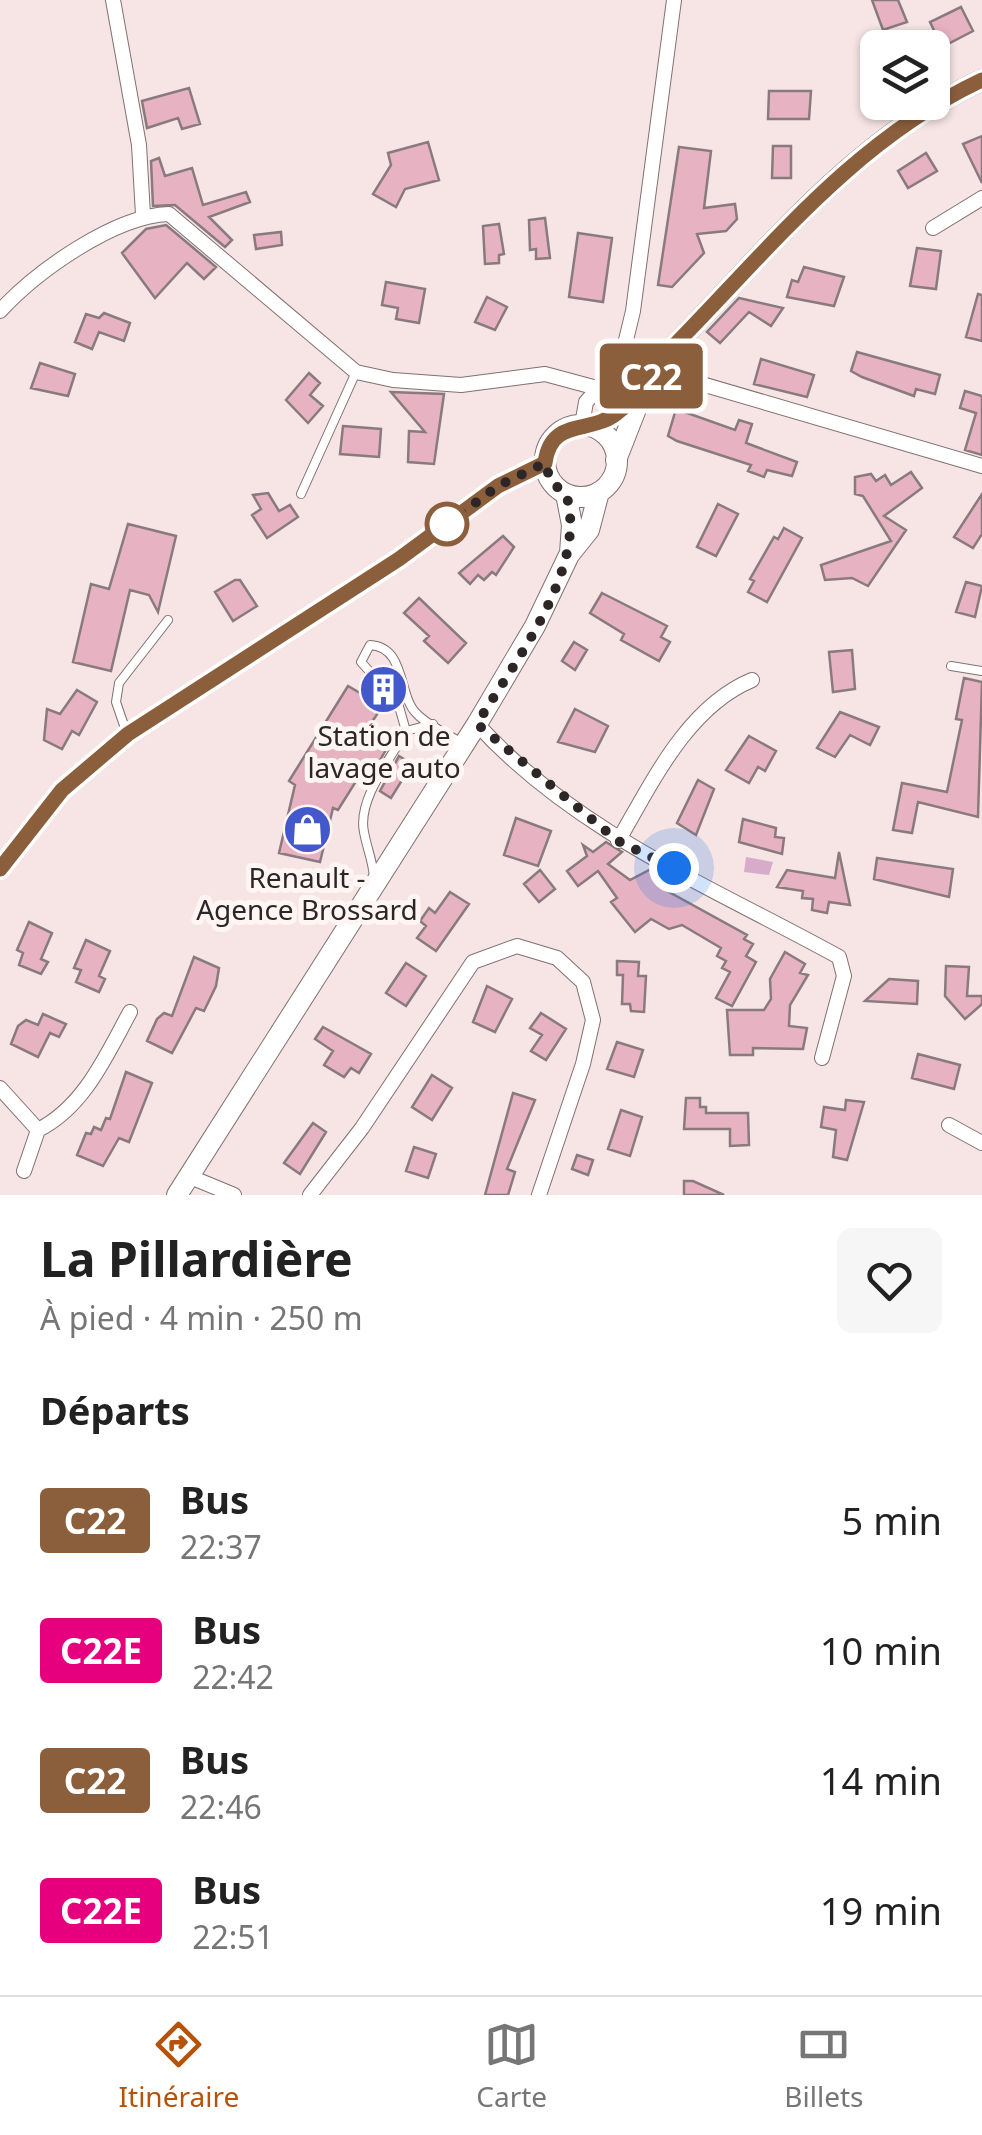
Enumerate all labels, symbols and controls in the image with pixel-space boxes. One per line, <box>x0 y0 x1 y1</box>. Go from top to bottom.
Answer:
map controls <box>860 30 950 120</box>
button: layers <box>860 30 950 120</box>
line badge: C22 <box>594 344 708 408</box>
text: C22 <box>620 353 682 400</box>
unlabelled marker <box>426 503 468 545</box>
building icon: Station de lavage auto <box>358 663 410 715</box>
place label: Station de lavage auto <box>307 716 461 786</box>
shop icon: Renault - Agence Brossard <box>281 804 333 856</box>
your location <box>649 843 699 893</box>
place label: Renault - Agence Brossard <box>196 858 418 928</box>
text: La Pillardière <box>40 1226 353 1291</box>
button: heart <box>837 1228 942 1333</box>
text: À pied · 4 min · 250 m <box>40 1296 363 1339</box>
text: Départs <box>40 1384 190 1436</box>
text: Bus <box>180 1473 249 1525</box>
text: 5 min <box>842 1494 942 1546</box>
text: C22 <box>64 1497 126 1544</box>
text: 22:37 <box>180 1525 262 1568</box>
text: Bus <box>192 1603 261 1655</box>
text: 10 min <box>820 1624 942 1676</box>
text: C22E <box>60 1627 142 1674</box>
text: 22:42 <box>192 1655 274 1698</box>
text: Bus <box>180 1733 249 1785</box>
text: 14 min <box>820 1754 942 1806</box>
text: C22 <box>64 1757 126 1804</box>
text: 22:46 <box>180 1785 262 1828</box>
text: Bus <box>192 1863 261 1915</box>
text: 19 min <box>820 1884 942 1936</box>
text: C22E <box>60 1887 142 1934</box>
text: 22:51 <box>192 1915 274 1958</box>
tab: Itinéraire <box>119 2017 239 2115</box>
tab: Carte <box>476 2017 547 2115</box>
tab: Billets <box>784 2017 863 2115</box>

